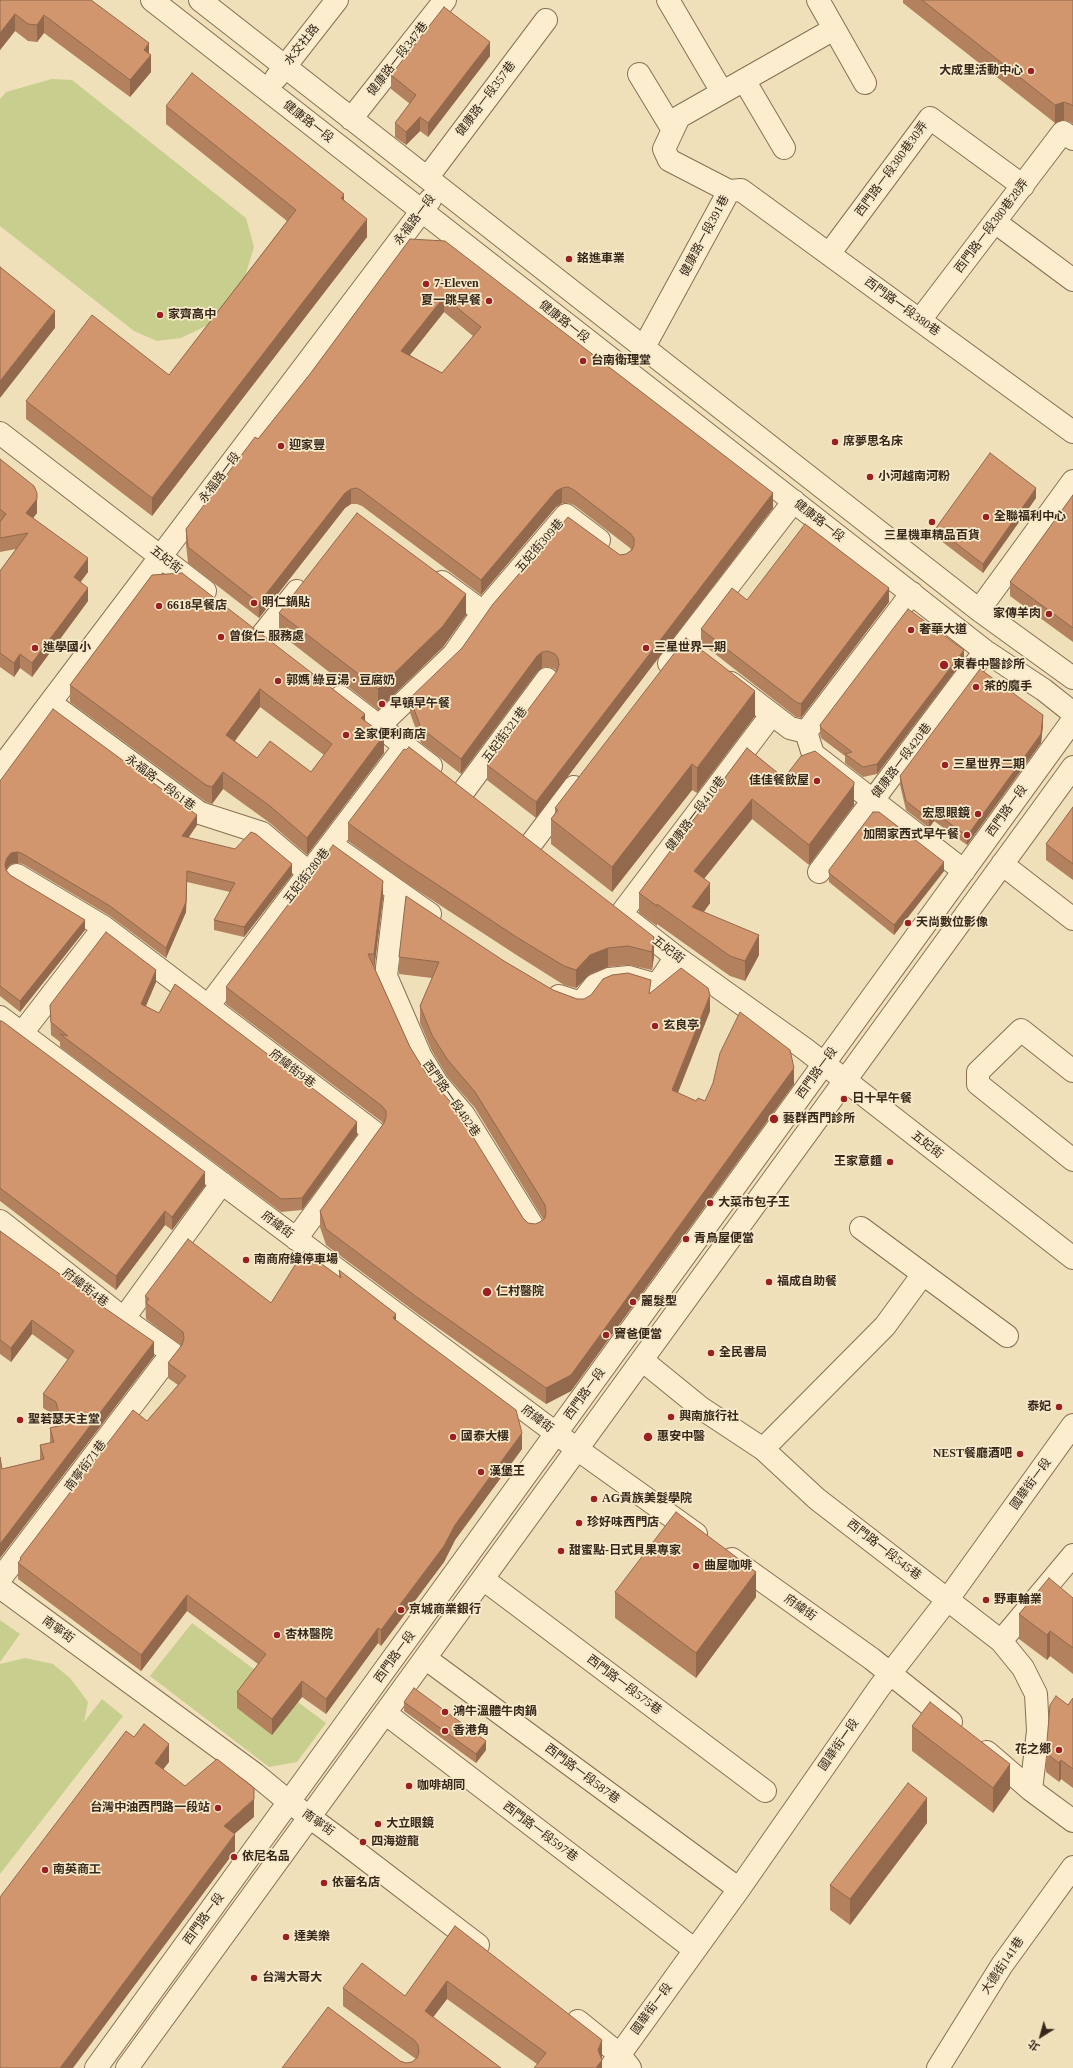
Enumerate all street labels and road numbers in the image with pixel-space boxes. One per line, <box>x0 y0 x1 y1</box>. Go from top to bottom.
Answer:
street label: 健康路一段347巷 <box>365 19 431 99</box>
street label: 水交社路 <box>282 22 322 68</box>
street label: 健康路一段357巷 <box>453 59 519 139</box>
street label: 健康路一段 <box>280 98 336 146</box>
street label: 西門路一段380巷30弄 <box>853 119 931 219</box>
street label: 西門路一段380巷28弄 <box>952 176 1032 276</box>
street label: 永福路一段 <box>391 192 439 248</box>
street label: 健康路一段391巷 <box>678 193 732 279</box>
street label: 西門路一段380巷 <box>861 275 943 339</box>
street label: 健康路一段 <box>536 298 592 346</box>
street label: 永福路一段 <box>196 450 244 506</box>
street label: 健康路一段 <box>791 497 847 545</box>
street label: 五妃街309巷 <box>513 516 567 576</box>
street label: 五妃街 <box>147 543 185 577</box>
street label: 五妃街321巷 <box>479 704 531 766</box>
street label: 健康路一段420巷 <box>869 721 935 801</box>
street label: 永福路一段61巷 <box>122 752 198 814</box>
street label: 健康路一段410巷 <box>663 774 729 854</box>
street label: 西門路一段 <box>984 782 1030 840</box>
street label: 五妃街280巷 <box>281 846 333 906</box>
street label: 五妃街 <box>649 933 687 967</box>
street label: 西門路一段 <box>794 1044 840 1102</box>
street label: 府緯街9巷 <box>266 1047 318 1091</box>
street label: 西門路一段482巷 <box>419 1058 483 1140</box>
street label: 五妃街 <box>908 1128 946 1162</box>
street label: 府緯街 <box>258 1208 296 1242</box>
street label: 府緯街4巷 <box>59 1266 111 1310</box>
street label: 西門路一段 <box>562 1365 608 1423</box>
street label: 府緯街 <box>518 1402 556 1436</box>
street label: 南寧街71巷 <box>62 1438 110 1494</box>
street label: 國華街一段 <box>1008 1455 1054 1513</box>
street label: 西門路一段545巷 <box>844 1517 924 1583</box>
street label: 府緯街 <box>781 1592 819 1624</box>
street label: 南寧街 <box>39 1614 77 1646</box>
street label: 西門路一段 <box>372 1628 418 1686</box>
street label: 西門路一段575巷 <box>584 1652 664 1718</box>
street label: 國華街一段 <box>816 1716 862 1774</box>
street label: 西門路一段587巷 <box>542 1741 622 1807</box>
street label: 西門路一段597巷 <box>500 1799 580 1865</box>
street label: 南寧街 <box>299 1807 337 1839</box>
street label: 西門路一段 <box>181 1890 227 1948</box>
street label: 大德街141巷 <box>979 1935 1027 1997</box>
street label: 國華街一段 <box>629 1980 675 2038</box>

